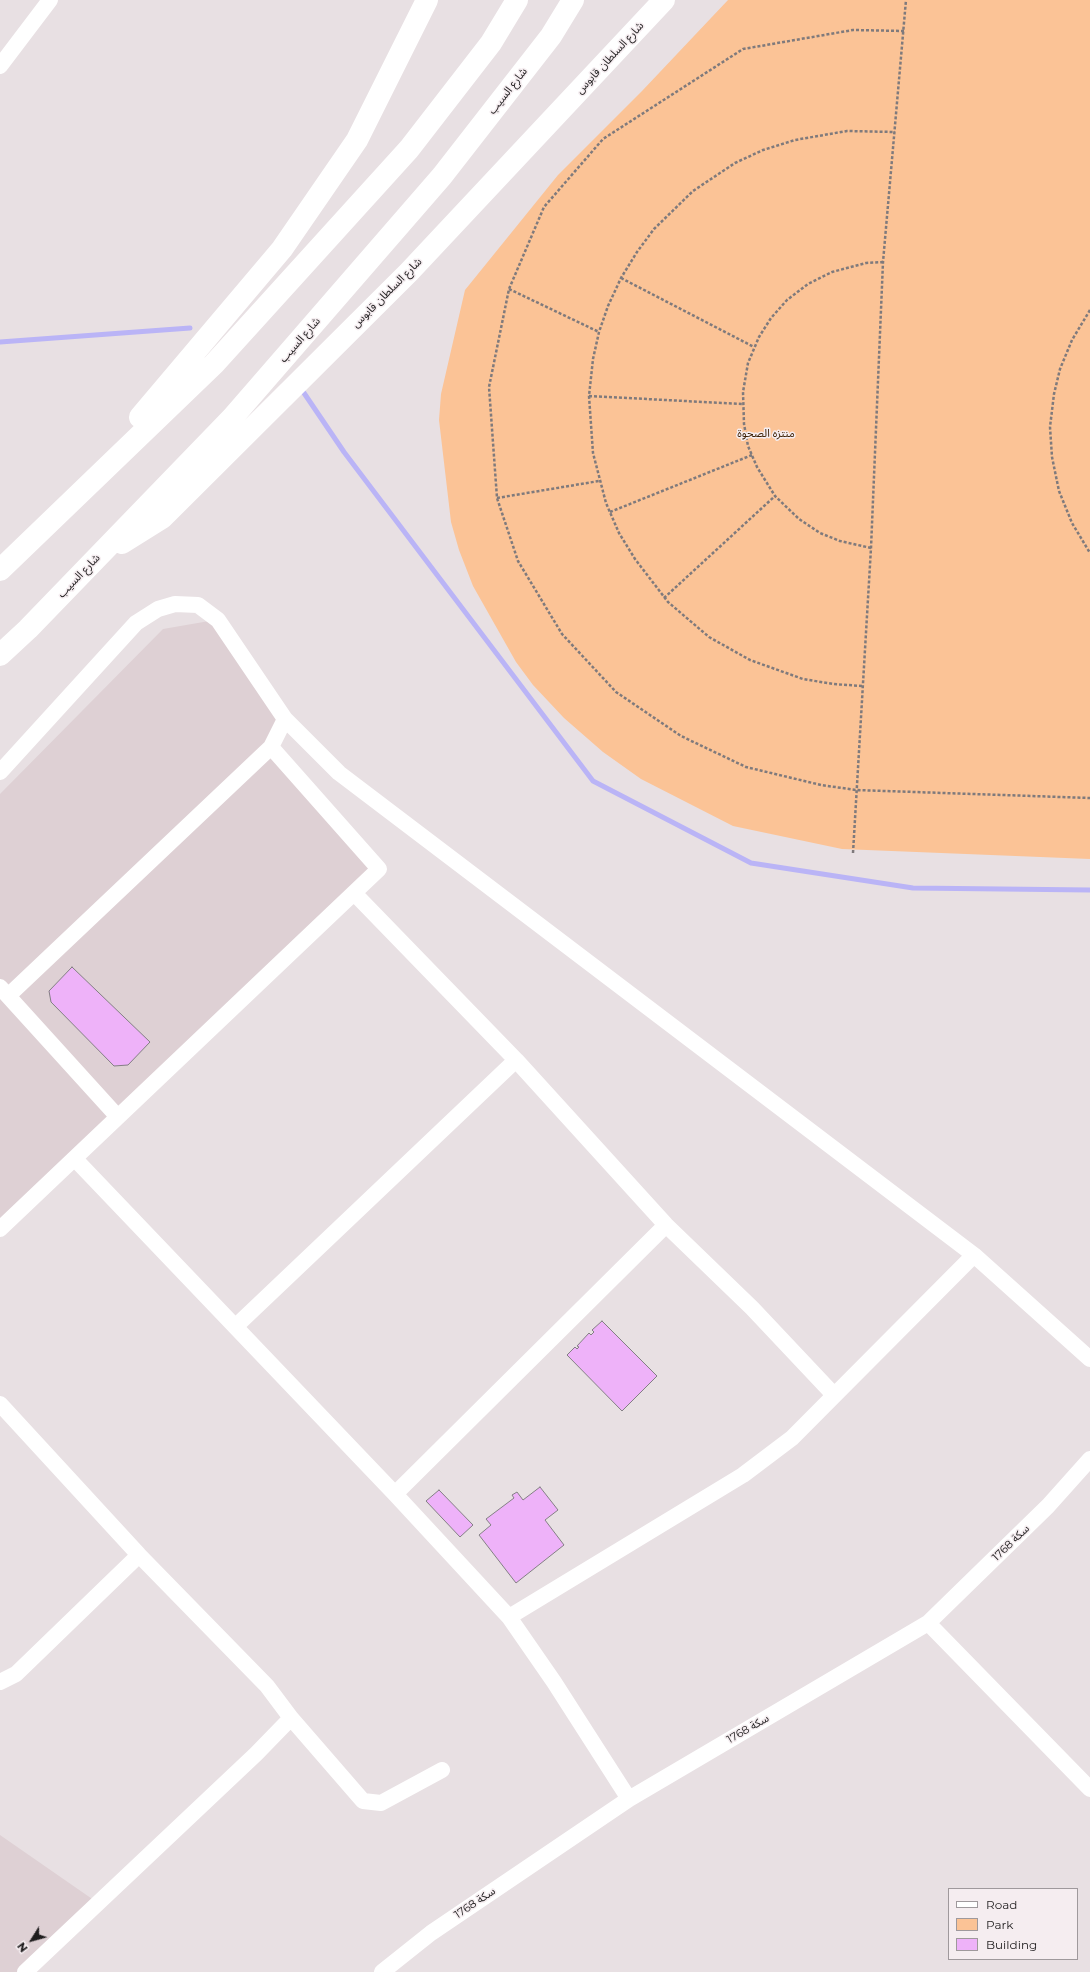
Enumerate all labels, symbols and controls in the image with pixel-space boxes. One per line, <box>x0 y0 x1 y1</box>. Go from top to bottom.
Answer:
street label: شارع السلطان قابوس <box>573 19 647 97</box>
street label: شارع السيب <box>486 65 530 117</box>
street label: شارع السلطان قابوس <box>349 255 425 331</box>
street label: شارع السيب <box>277 315 323 365</box>
park label: منتزه الصحوة <box>737 427 795 441</box>
street label: شارع السيب <box>55 552 103 600</box>
street label: سكة 1768 <box>990 1522 1032 1564</box>
street label: سكة 1768 <box>725 1712 771 1746</box>
street label: سكة 1768 <box>452 1885 498 1921</box>
legend <box>948 1888 1078 1960</box>
text: Road <box>986 1897 1017 1912</box>
text: Park <box>986 1917 1013 1932</box>
north arrow <box>12 1920 52 1960</box>
text: Building <box>986 1937 1037 1952</box>
text: N <box>14 1939 31 1955</box>

